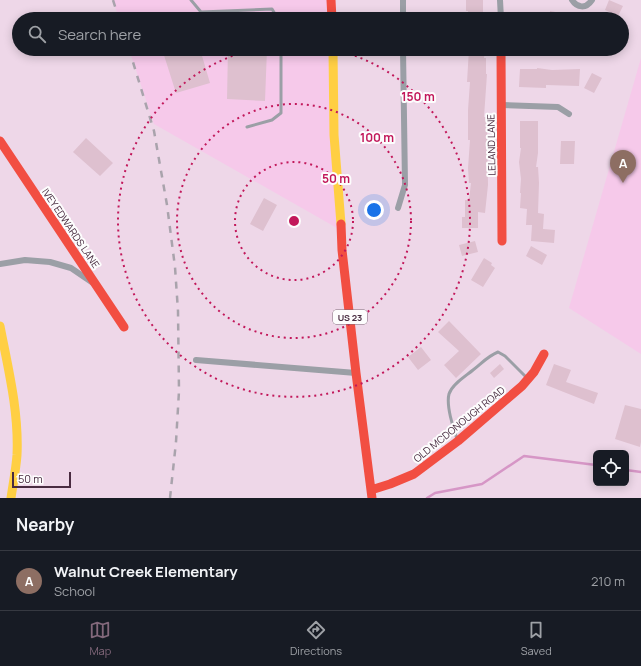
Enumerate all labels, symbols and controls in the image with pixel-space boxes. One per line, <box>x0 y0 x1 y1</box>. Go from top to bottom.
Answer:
search box <box>12 12 629 56</box>
icon: search <box>26 23 48 45</box>
text: Search here <box>58 24 141 45</box>
text: 150 m <box>401 88 435 105</box>
street label: LELAND LANE <box>483 114 499 176</box>
text: 100 m <box>360 129 394 146</box>
pin: A <box>610 150 636 183</box>
text: 50 m <box>322 170 350 187</box>
street label: IVEY EDWARDS LANE <box>39 185 103 271</box>
your location <box>364 200 384 220</box>
centre of rings <box>287 214 301 228</box>
road number: US 23 <box>333 310 367 324</box>
street label: OLD MCDONOUGH ROAD <box>410 383 508 465</box>
map controls <box>593 450 629 486</box>
button: locate <box>593 450 629 486</box>
scale bar <box>12 470 71 489</box>
text: 50 m <box>18 471 43 486</box>
text: Nearby <box>16 513 74 536</box>
text: Walnut Creek Elementary <box>54 561 238 582</box>
text: A <box>25 572 33 590</box>
text: 210 m <box>591 572 625 590</box>
text: School <box>54 582 95 600</box>
tab: Map <box>89 619 111 658</box>
tab: Directions <box>290 619 342 658</box>
tab: Saved <box>521 619 552 658</box>

